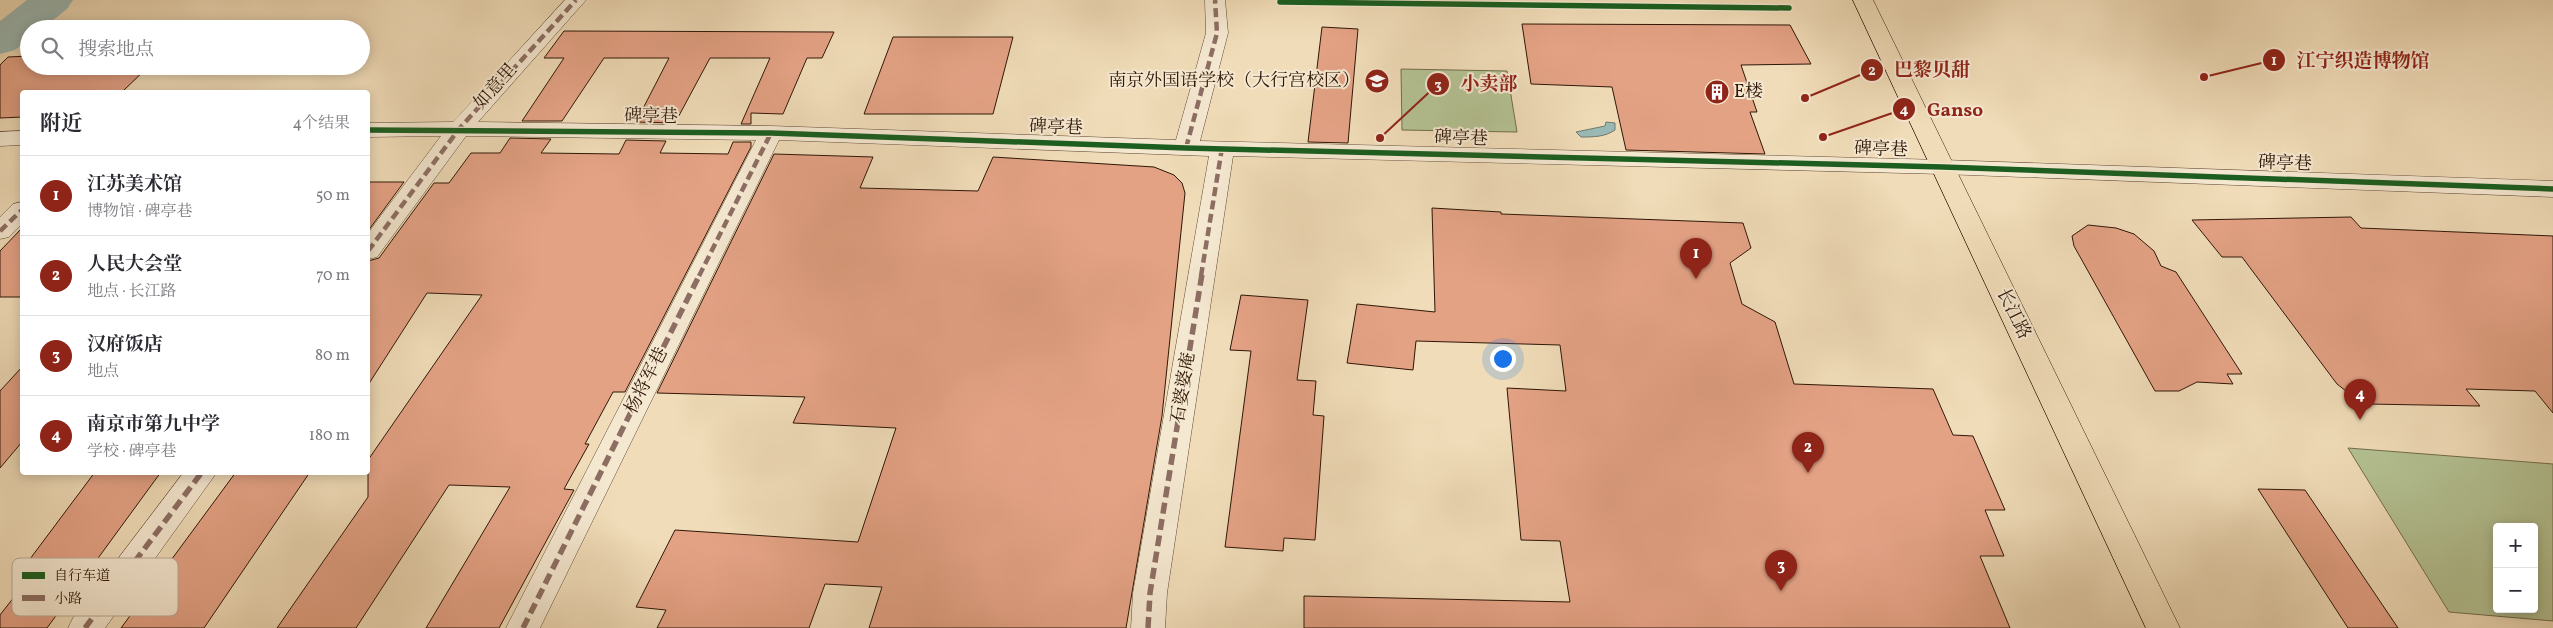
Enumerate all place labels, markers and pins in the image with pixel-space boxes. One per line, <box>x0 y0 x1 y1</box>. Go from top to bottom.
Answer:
callout: 江宁织造博物馆 <box>2261 43 2439 77</box>
callout: 巴黎贝甜 <box>1859 53 1980 87</box>
callout: 小卖部 <box>1425 67 1527 101</box>
school or university icon: 南京外国语学校（大行宫校区） <box>1364 68 1390 94</box>
place label: 南京外国语学校（大行宫校区） <box>1108 69 1360 94</box>
building icon: E楼 <box>1704 79 1730 105</box>
place label: E楼 <box>1734 80 1763 105</box>
callout: Ganso <box>1891 92 1993 126</box>
pin: 1 <box>1680 238 1712 279</box>
pin: 4 <box>2344 379 2376 420</box>
pin: 2 <box>1792 432 1824 473</box>
pin: 3 <box>1765 550 1797 591</box>

